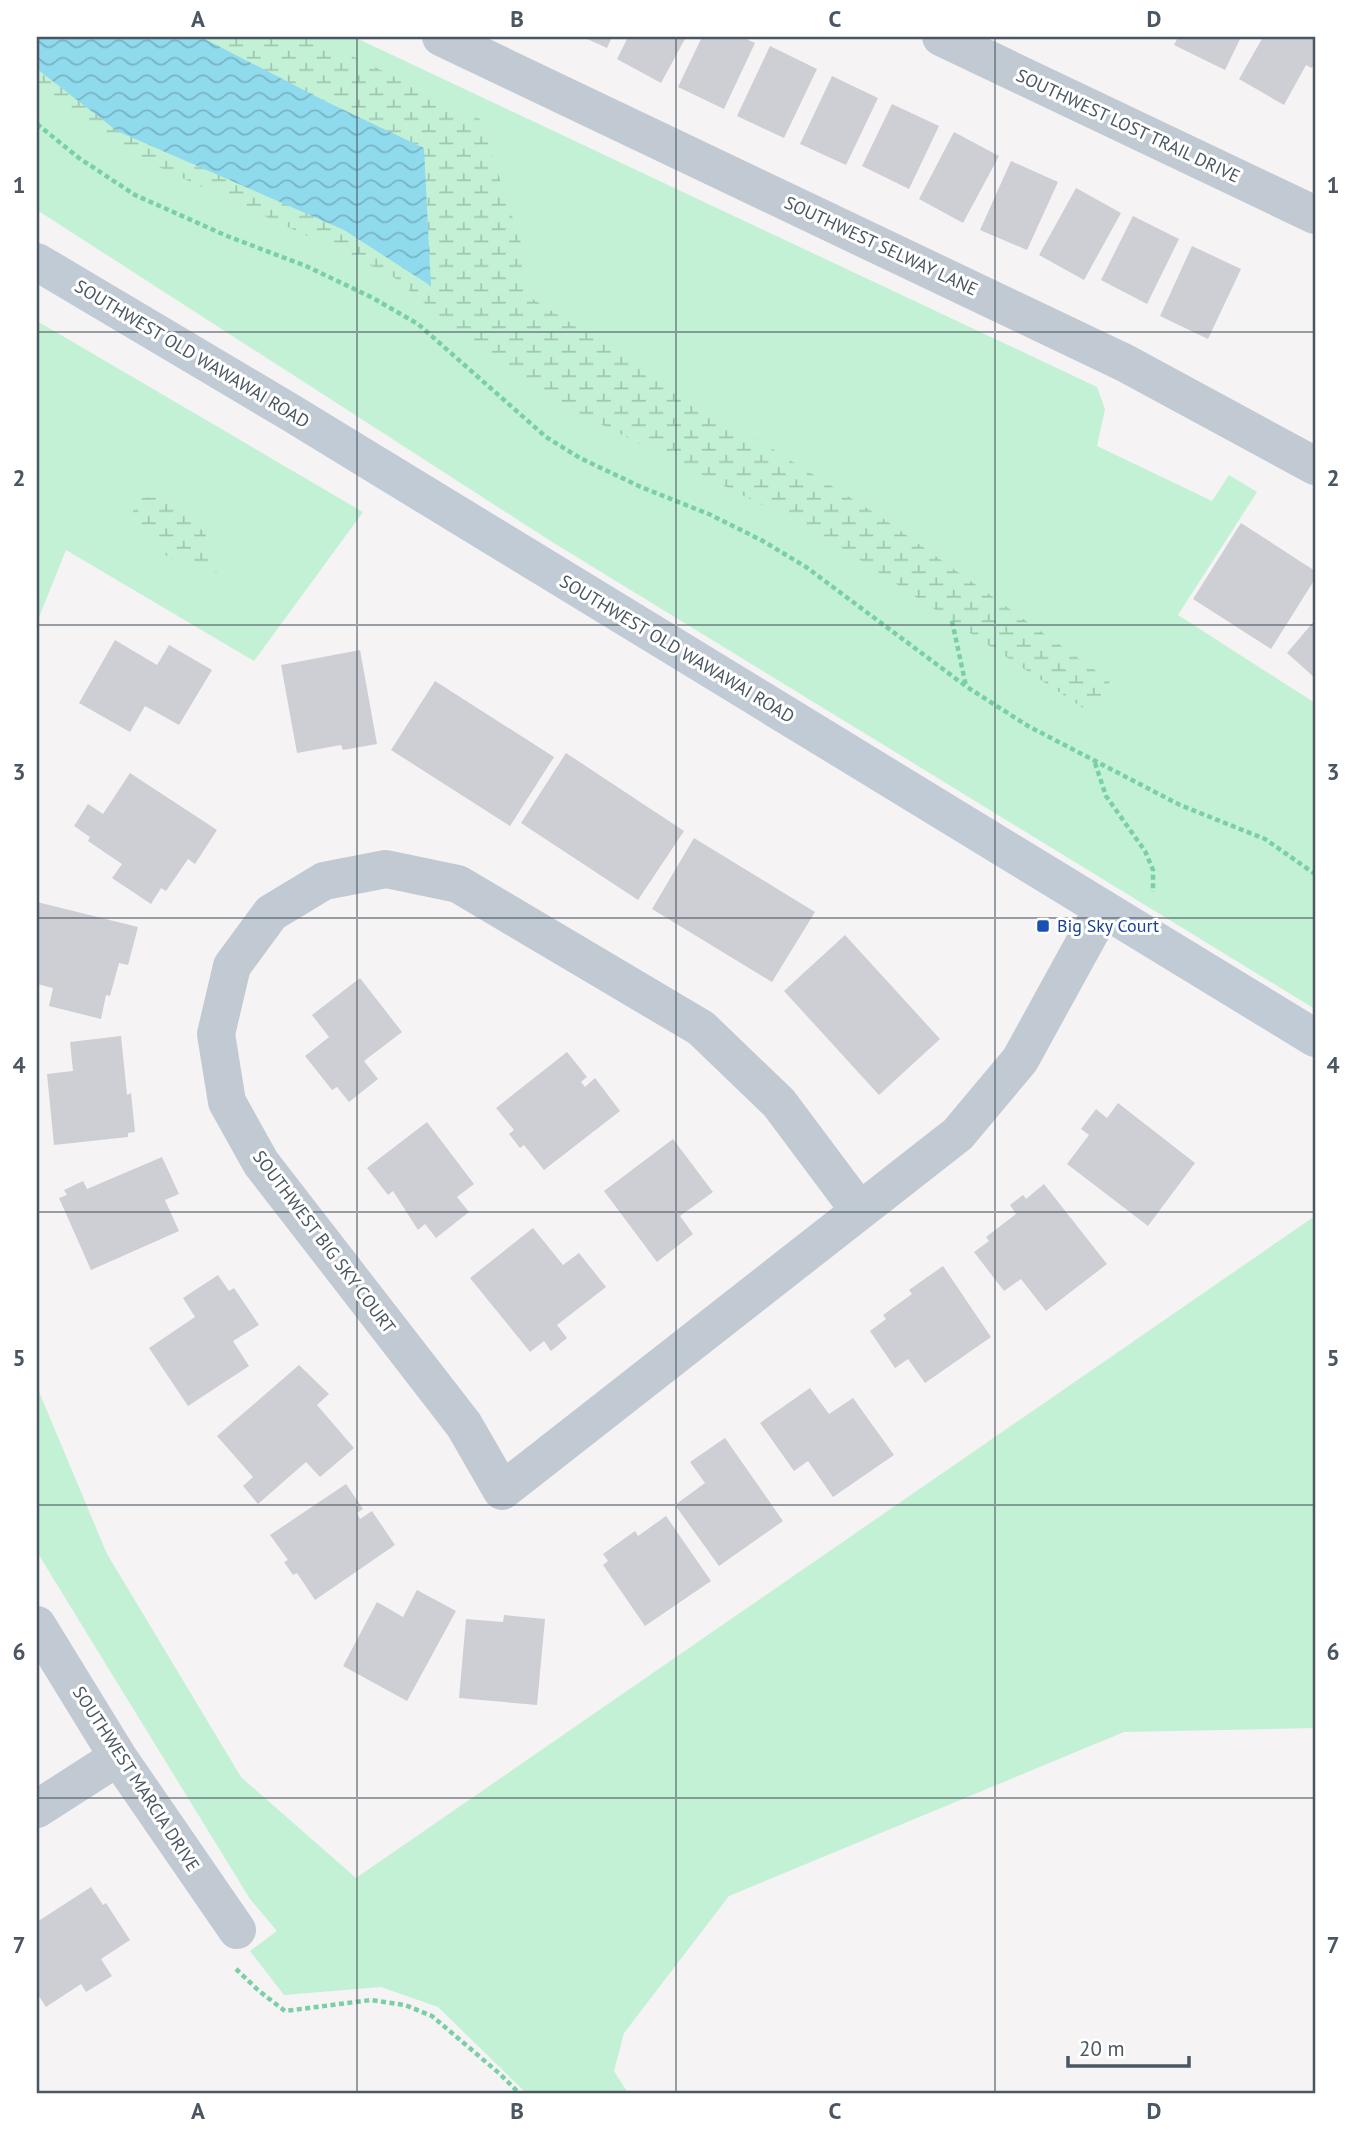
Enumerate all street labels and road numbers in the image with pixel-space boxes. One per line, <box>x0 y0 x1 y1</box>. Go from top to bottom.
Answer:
street label: SOUTHWEST LOST TRAIL DRIVE <box>1013 63 1244 188</box>
street label: SOUTHWEST SELWAY LANE <box>781 191 982 301</box>
street label: SOUTHWEST OLD WAWAWAI ROAD <box>71 274 314 433</box>
street label: SOUTHWEST OLD WAWAWAI ROAD <box>556 569 799 728</box>
street label: SOUTHWEST BIG SKY COURT <box>248 1146 401 1338</box>
street label: SOUTHWEST MARCIA DRIVE <box>68 1682 205 1876</box>

